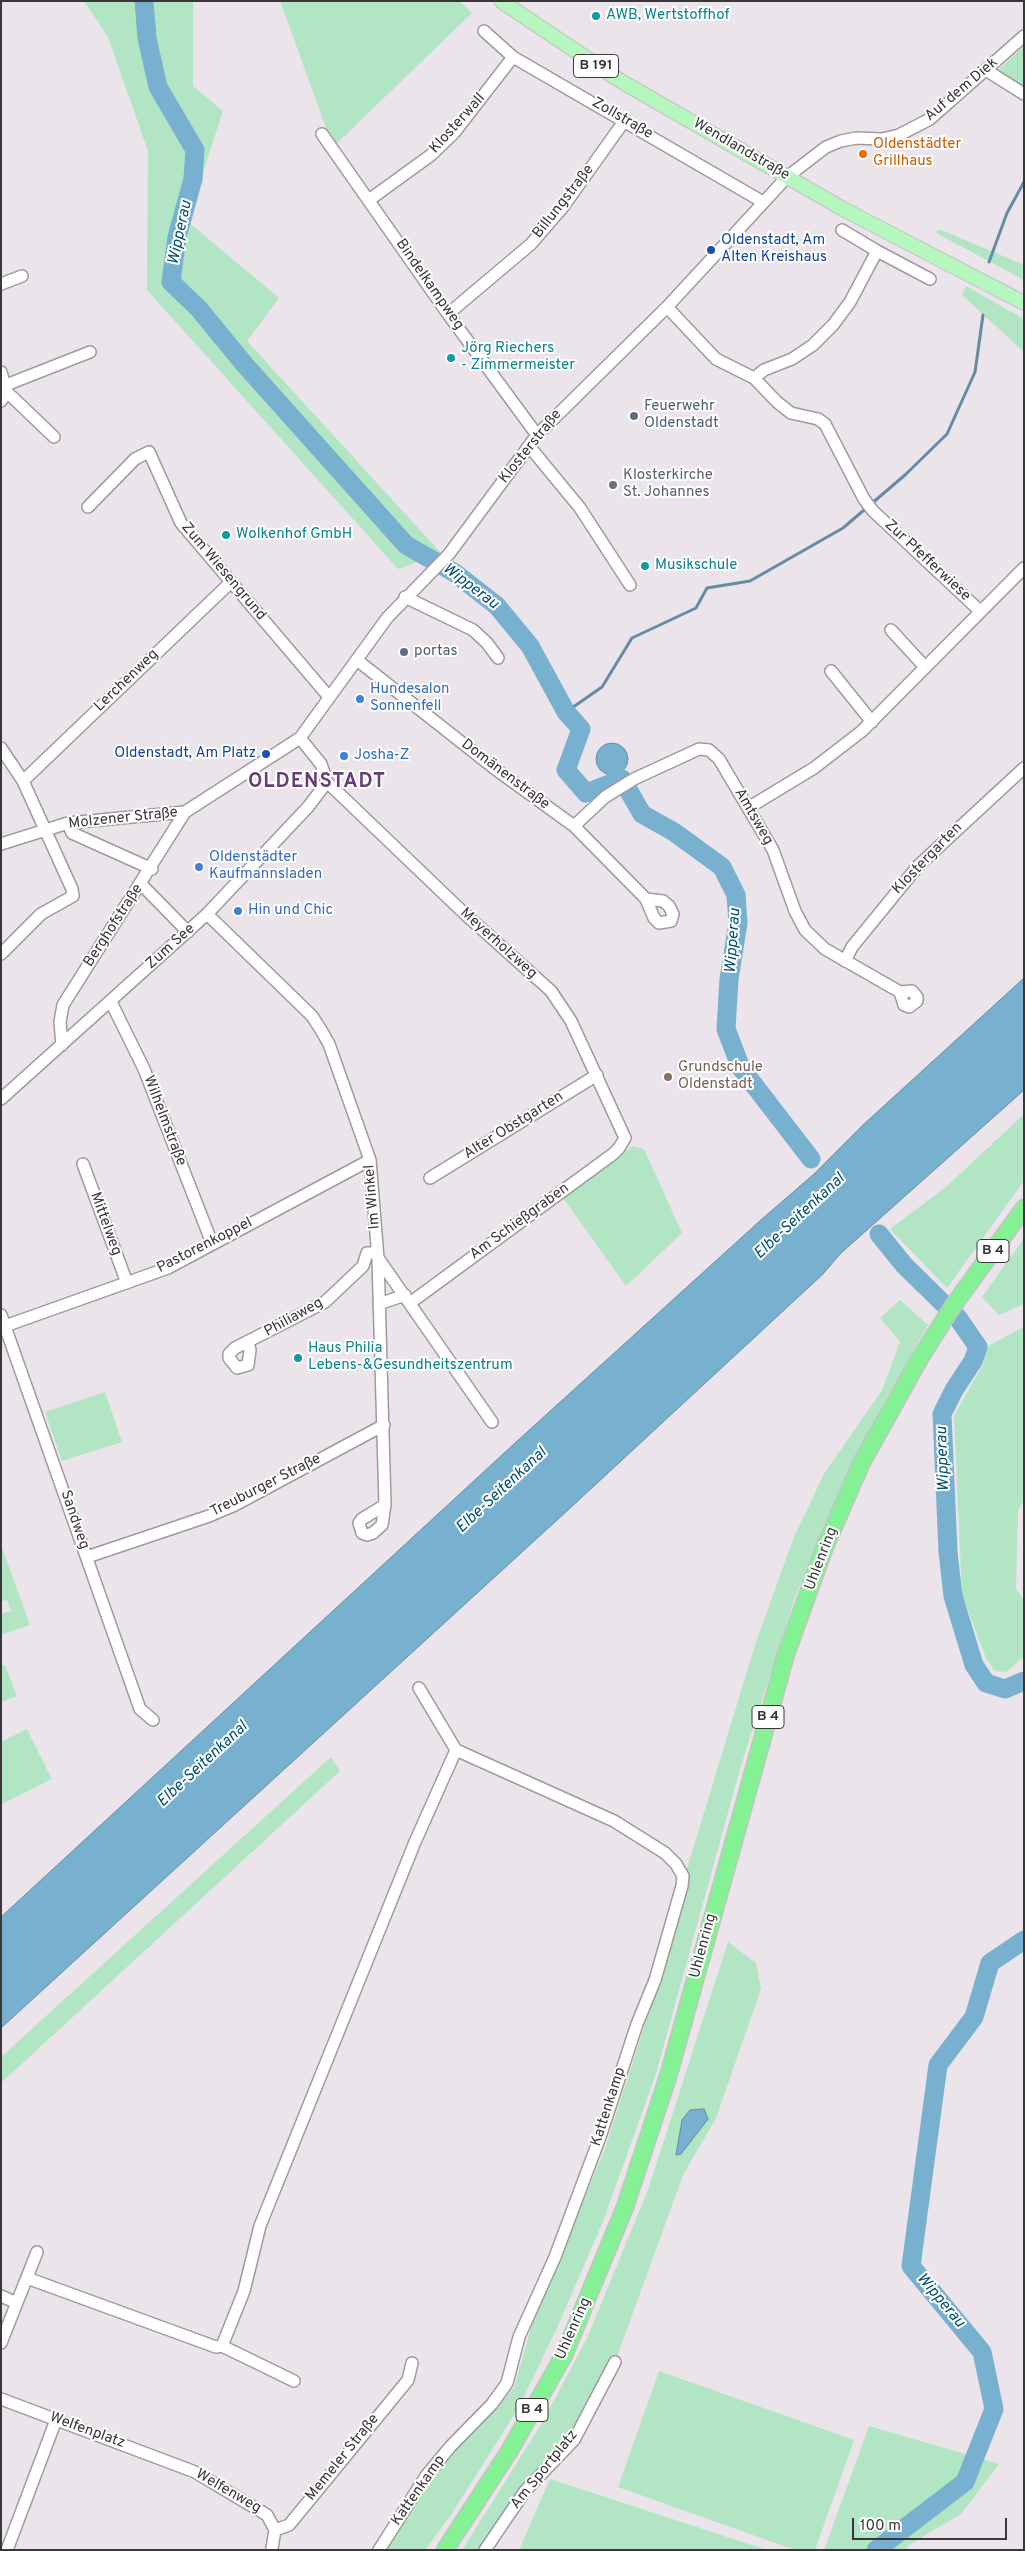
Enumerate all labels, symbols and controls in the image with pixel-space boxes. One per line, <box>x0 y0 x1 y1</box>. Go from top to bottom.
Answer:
place label: AWB, Wertstoffhof <box>606 7 730 25</box>
marker: AWB, Wertstoffhof <box>590 10 602 22</box>
road number: B 191 <box>574 54 618 78</box>
street label: Auf dem Diek <box>922 54 1002 126</box>
street label: Klosterwall <box>426 90 490 158</box>
street label: Zollstraße <box>588 94 656 144</box>
street label: Wendlandstraße <box>690 115 792 185</box>
place label: Oldenstädter Grillhaus <box>873 136 961 171</box>
marker: Oldenstädter Grillhaus <box>857 148 869 160</box>
street label: Billungstraße <box>530 161 598 243</box>
water label: Wipperau <box>165 199 197 267</box>
place label: Oldenstadt, Am Alten Kreishaus <box>721 232 827 267</box>
street label: Bindelkampweg <box>391 236 467 334</box>
marker: Oldenstadt, Am Alten Kreishaus <box>705 244 717 256</box>
place label: Jörg Riechers - Zimmermeister <box>461 340 575 375</box>
marker: Jörg Riechers - Zimmermeister <box>445 352 457 364</box>
place label: Feuerwehr Oldenstadt <box>644 398 719 433</box>
street label: Klosterstraße <box>496 406 566 488</box>
marker: Feuerwehr Oldenstadt <box>628 410 640 422</box>
place label: Klosterkirche St. Johannes <box>623 467 713 502</box>
marker: Klosterkirche St. Johannes <box>607 479 619 491</box>
street label: Zur Pfefferwiese <box>880 516 974 606</box>
street label: Zum Wiesengrund <box>177 519 269 625</box>
place label: Wolkenhof GmbH <box>236 526 352 544</box>
marker: Wolkenhof GmbH <box>220 529 232 541</box>
place label: Musikschule <box>655 557 737 575</box>
water label: Wipperau <box>438 560 502 614</box>
marker: Musikschule <box>639 560 651 572</box>
place label: portas <box>414 643 458 661</box>
street label: Lerchenweg <box>91 646 163 716</box>
marker: portas <box>398 646 410 658</box>
place label: Hundesalon Sonnenfell <box>370 681 450 716</box>
marker: Hundesalon Sonnenfell <box>354 693 366 705</box>
street label: Domänenstraße <box>457 736 553 814</box>
place label: Oldenstadt, Am Platz <box>114 745 256 763</box>
place label: Josha-Z <box>354 747 410 765</box>
marker: Oldenstadt, Am Platz <box>260 748 272 760</box>
marker: Josha-Z <box>338 750 350 762</box>
district label: OLDENSTADT <box>247 771 387 795</box>
street label: Amtsweg <box>730 785 776 849</box>
street label: Molzener Straße <box>67 804 179 834</box>
street label: Klostergarten <box>889 819 967 899</box>
place label: Oldenstädter Kaufmannsladen <box>209 849 322 884</box>
marker: Oldenstädter Kaufmannsladen <box>193 861 205 873</box>
street label: Berghofstraße <box>80 881 148 971</box>
place label: Hin und Chic <box>248 902 333 920</box>
marker: Hin und Chic <box>232 905 244 917</box>
street label: Meyerholzweg <box>456 905 540 983</box>
water label: Wipperau <box>722 908 746 974</box>
street label: Zum See <box>143 920 199 974</box>
place label: Grundschule Oldenstadt <box>678 1059 763 1094</box>
marker: Grundschule Oldenstadt <box>662 1071 674 1083</box>
street label: Wilhelmstraße <box>138 1073 190 1169</box>
street label: Alter Obstgarten <box>461 1088 567 1164</box>
street label: Im Winkel <box>361 1164 385 1230</box>
water label: Elbe-Seitenkanal <box>751 1170 849 1264</box>
street label: Am Schießgraben <box>467 1180 573 1264</box>
street label: Mittelweg <box>85 1190 125 1258</box>
street label: Pastorenkoppel <box>154 1214 256 1278</box>
road number: B 4 <box>977 1240 1009 1262</box>
street label: Philiaweg <box>261 1294 327 1342</box>
place label: Haus Philia Lebens-&Gesundheitszentrum <box>308 1340 513 1375</box>
marker: Haus Philia Lebens-&Gesundheitszentrum <box>292 1352 304 1364</box>
water label: Wipperau <box>933 1426 955 1492</box>
water label: Elbe-Seitenkanal <box>453 1444 551 1538</box>
street label: Treuburger Straße <box>208 1450 324 1522</box>
street label: Sandweg <box>55 1488 93 1552</box>
street label: Uhlenring <box>802 1525 842 1593</box>
road number: B 4 <box>752 1705 784 1728</box>
water label: Elbe-Seitenkanal <box>154 1718 252 1812</box>
street label: Uhlenring <box>687 1912 721 1980</box>
street label: Kattenkamp <box>588 2065 630 2149</box>
water label: Wipperau <box>912 2270 968 2332</box>
street label: Uhlenring <box>552 2295 596 2363</box>
road number: B 4 <box>516 2398 548 2422</box>
street label: Welfenplatz <box>47 2409 127 2453</box>
street label: Memeler Straße <box>302 2411 384 2505</box>
street label: Am Sportplatz <box>508 2427 582 2513</box>
street label: Kattenkamp <box>388 2452 450 2530</box>
street label: Welfenweg <box>192 2466 264 2518</box>
scale bar <box>855 2508 1010 2540</box>
text: 100 m <box>860 2517 901 2536</box>

